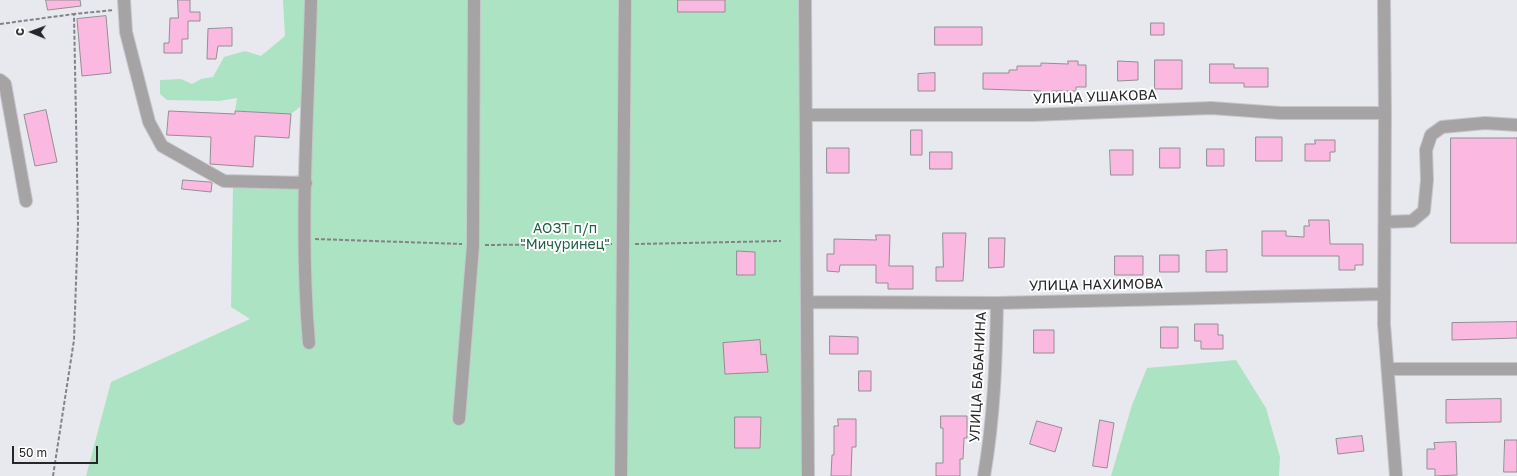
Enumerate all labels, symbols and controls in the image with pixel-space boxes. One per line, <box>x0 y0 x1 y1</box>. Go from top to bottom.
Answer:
north arrow <box>12 12 52 52</box>
text: С <box>13 28 26 36</box>
street label: УЛИЦА УШАКОВА <box>1033 86 1157 108</box>
park label: АОЗТ п/п "Мичуринец" <box>520 221 610 254</box>
street label: УЛИЦА НАХИМОВА <box>1029 275 1163 295</box>
street label: УЛИЦА БАБАНИНА <box>966 311 990 443</box>
scale bar <box>14 438 100 464</box>
text: 50 m <box>19 445 47 460</box>

